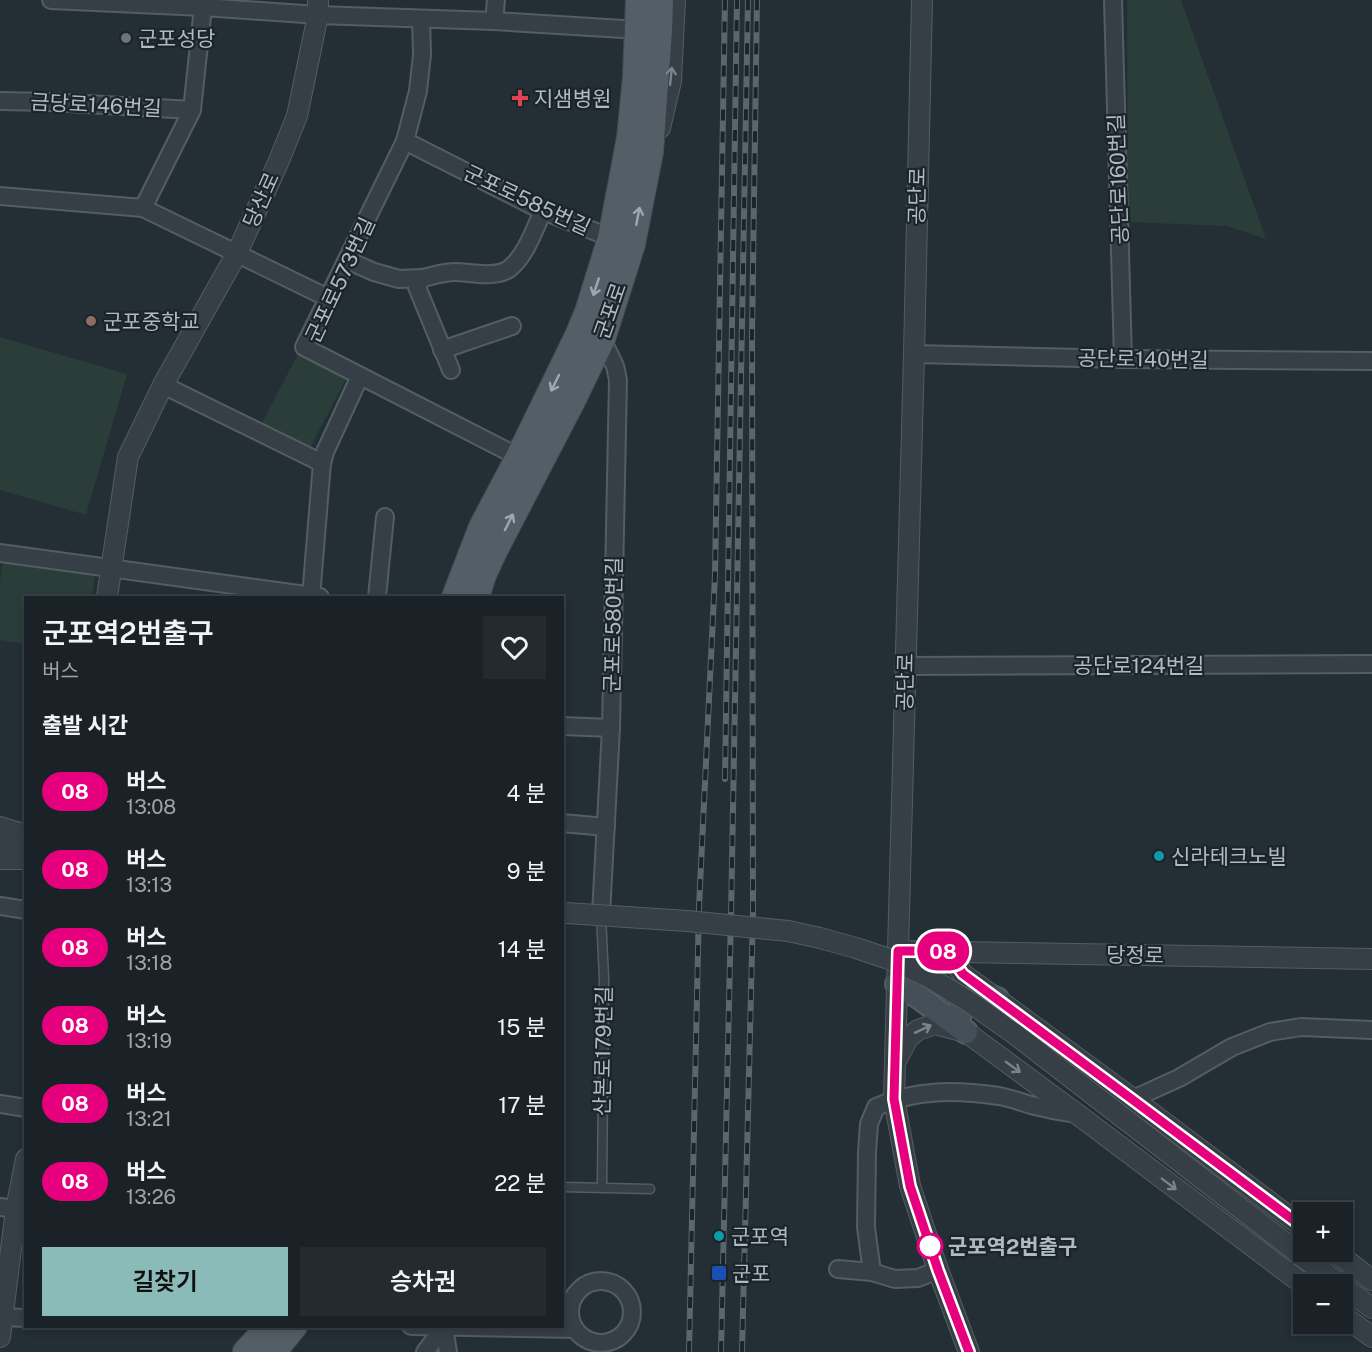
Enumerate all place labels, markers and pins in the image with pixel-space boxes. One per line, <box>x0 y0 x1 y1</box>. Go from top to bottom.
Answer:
place label: 군포성당 <box>138 26 215 51</box>
marker: 군포성당 <box>119 31 133 45</box>
place label: 지샘병원 <box>534 86 611 111</box>
marker: 지샘병원 <box>511 89 529 107</box>
place label: 군포중학교 <box>103 309 200 334</box>
marker: 군포중학교 <box>84 314 98 328</box>
place label: 신라테크노빌 <box>1171 844 1287 869</box>
marker: 신라테크노빌 <box>1152 849 1166 863</box>
place label: 군포역 <box>731 1224 789 1249</box>
marker: 군포역 <box>712 1229 726 1243</box>
marker: 군포역2번출구 <box>917 1233 943 1259</box>
place label: 군포역2번출구 <box>948 1234 1077 1259</box>
place label: 군포 <box>732 1261 771 1286</box>
marker: 군포 <box>710 1264 728 1282</box>

